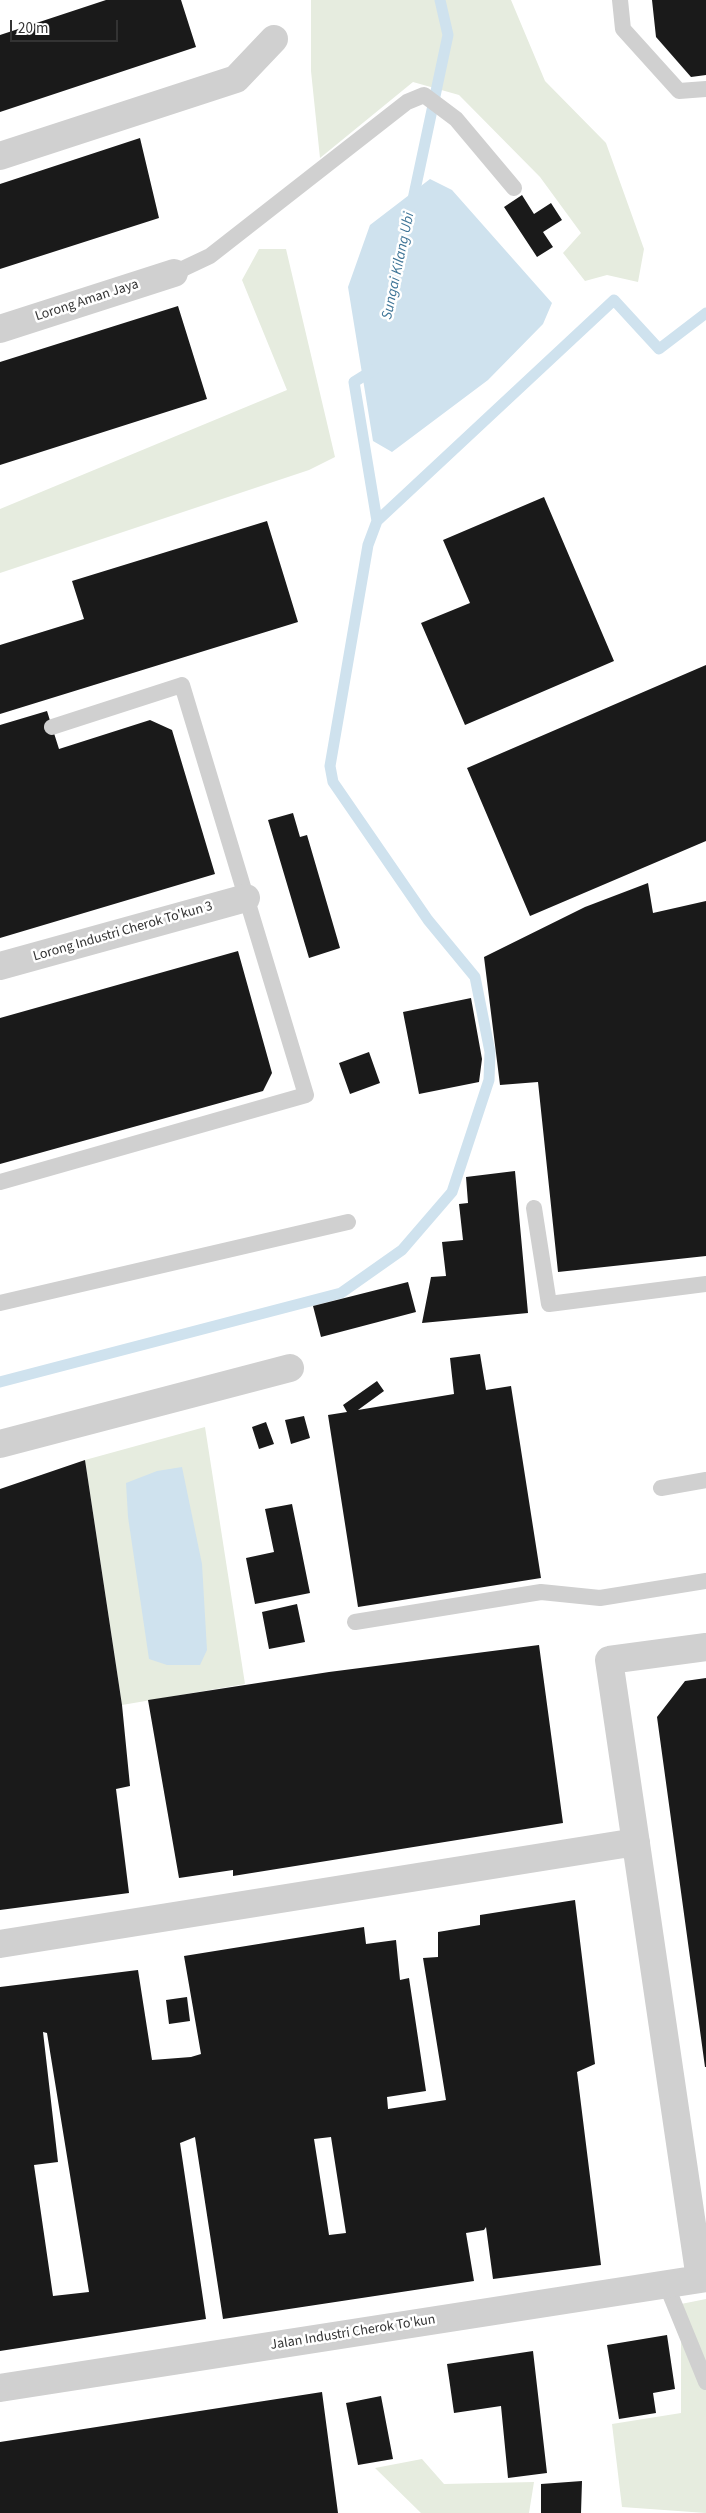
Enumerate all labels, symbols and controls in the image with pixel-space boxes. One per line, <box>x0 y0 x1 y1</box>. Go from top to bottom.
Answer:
scale bar <box>12 10 120 42</box>
text: 20 m <box>18 18 48 39</box>
water label: Sungai Kilang Ubi <box>379 211 419 321</box>
street label: Lorong Aman Jaya <box>33 276 141 326</box>
street label: Lorong Industri Cherok To'kun 3 <box>31 898 215 966</box>
street label: Jalan Industri Cherok To'kun <box>269 2312 437 2354</box>

